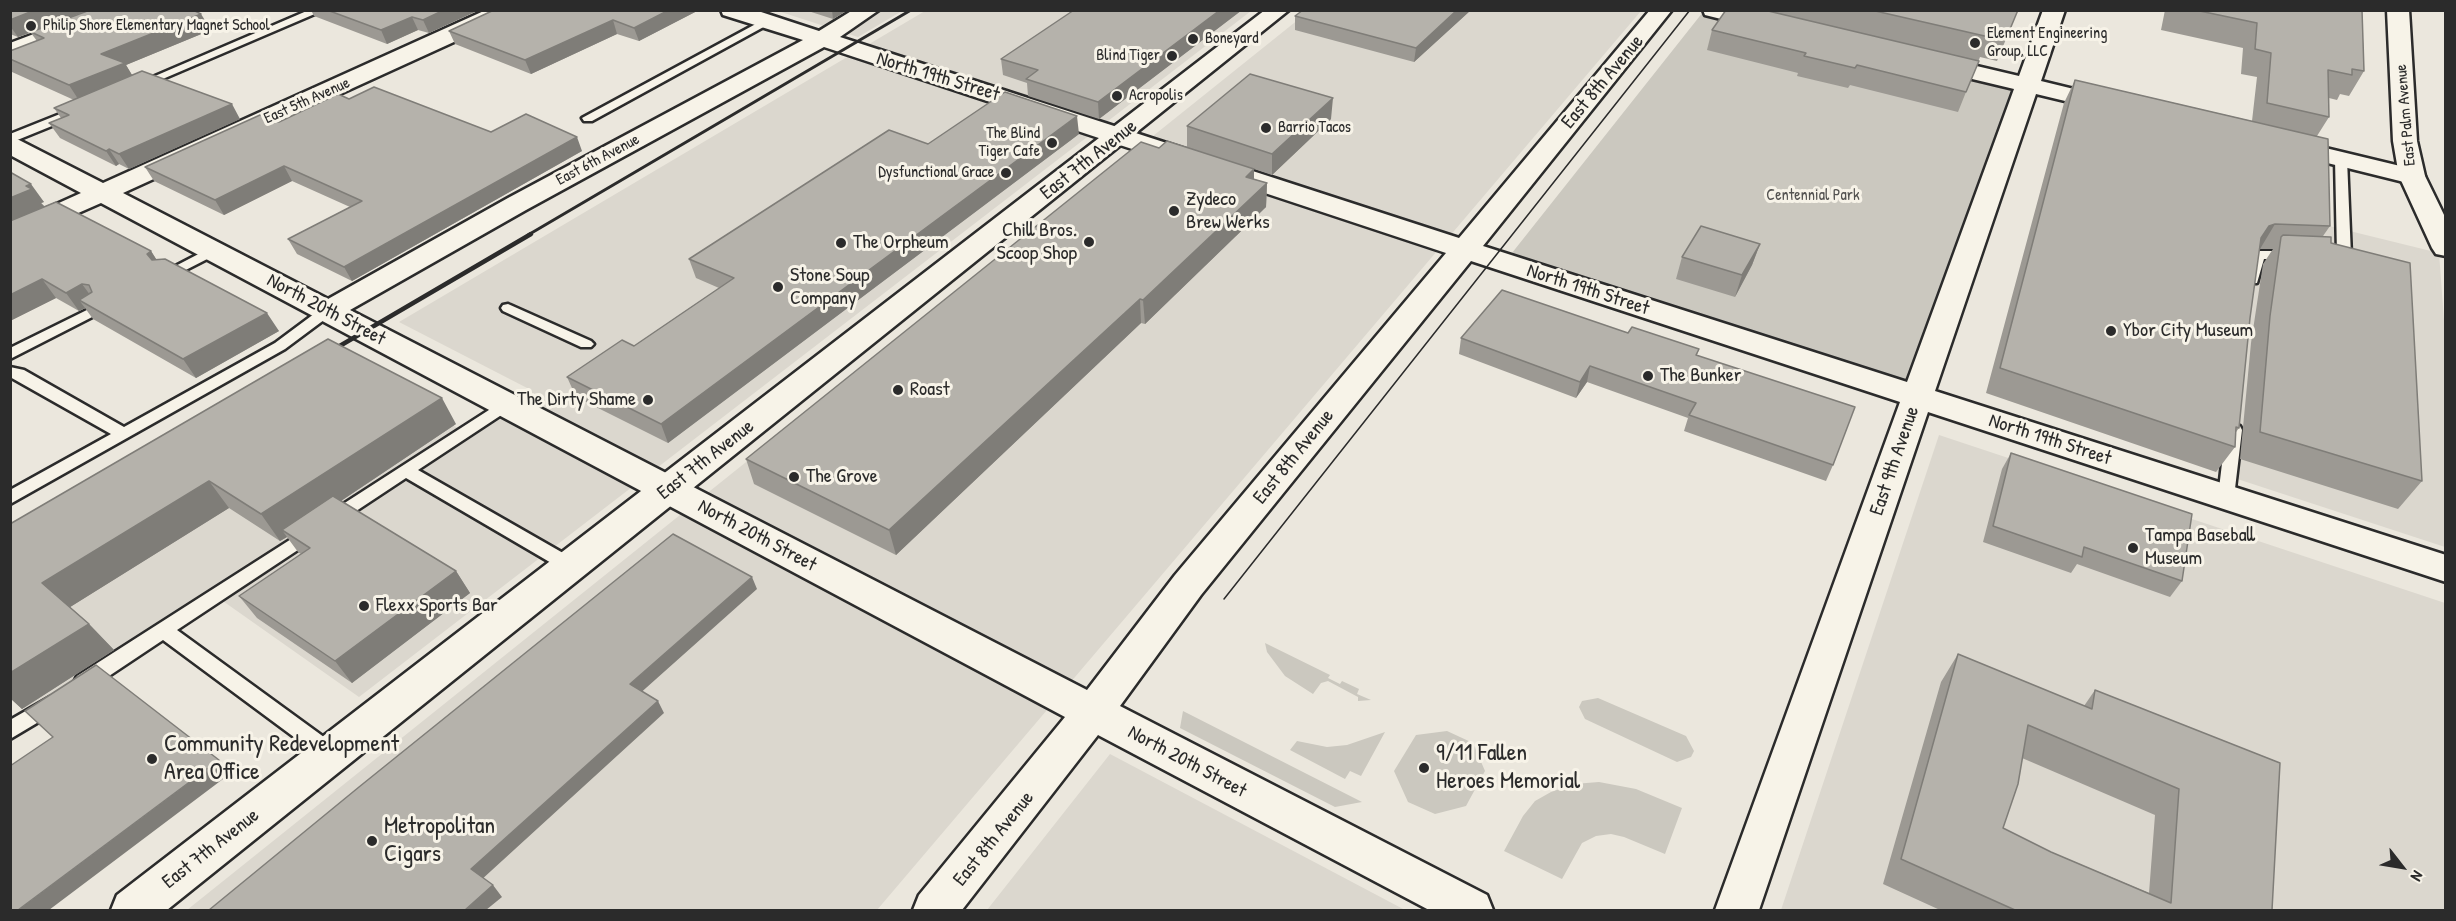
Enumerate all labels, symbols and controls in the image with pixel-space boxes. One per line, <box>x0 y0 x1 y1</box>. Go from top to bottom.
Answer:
place label: Philip Shore Elementary Magnet School <box>43 16 270 36</box>
marker: Philip Shore Elementary Magnet School <box>24 19 38 33</box>
place label: Element Engineering Group, LLC <box>1987 24 2107 62</box>
place label: Boneyard <box>1205 29 1259 49</box>
street label: East 8th Avenue <box>1557 30 1649 134</box>
marker: Boneyard <box>1186 32 1200 46</box>
marker: Element Engineering Group, LLC <box>1968 36 1982 50</box>
place label: Blind Tiger <box>1096 46 1160 66</box>
street label: North 19th Street <box>874 47 1002 107</box>
marker: Blind Tiger <box>1165 49 1179 63</box>
street label: East Palm Avenue <box>2392 63 2420 167</box>
street label: East 5th Avenue <box>261 74 353 128</box>
place label: Acropolis <box>1129 86 1183 106</box>
marker: Acropolis <box>1110 89 1124 103</box>
street label: East 7th Avenue <box>1036 115 1142 205</box>
place label: Barrio Tacos <box>1278 118 1351 138</box>
marker: Barrio Tacos <box>1259 121 1273 135</box>
place label: The Blind Tiger Cafe <box>978 124 1040 162</box>
street label: East 6th Avenue <box>553 130 643 190</box>
marker: The Blind Tiger Cafe <box>1045 136 1059 150</box>
place label: Dysfunctional Grace <box>878 163 994 183</box>
marker: Dysfunctional Grace <box>999 166 1013 180</box>
park label: Centennial Park <box>1766 186 1860 206</box>
place label: Zydeco Brew Werks <box>1186 188 1270 235</box>
marker: Zydeco Brew Werks <box>1167 204 1181 218</box>
place label: Chill Bros. Scoop Shop <box>997 219 1077 266</box>
place label: The Orpheum <box>853 231 949 255</box>
marker: Chill Bros. Scoop Shop <box>1082 235 1096 249</box>
marker: The Orpheum <box>834 236 848 250</box>
street label: North 19th Street <box>1524 259 1652 321</box>
place label: Stone Soup Company <box>790 264 870 311</box>
street label: North 20th Street <box>263 269 389 351</box>
marker: Stone Soup Company <box>771 280 785 294</box>
place label: Ybor City Museum <box>2123 319 2253 343</box>
marker: Ybor City Museum <box>2104 324 2118 338</box>
place label: The Bunker <box>1660 364 1741 388</box>
marker: The Bunker <box>1641 369 1655 383</box>
place label: Roast <box>910 378 950 402</box>
marker: Roast <box>891 383 905 397</box>
place label: The Dirty Shame <box>517 388 636 412</box>
marker: The Dirty Shame <box>641 393 655 407</box>
street label: East 9th Avenue <box>1865 403 1925 519</box>
street label: East 8th Avenue <box>1248 405 1340 509</box>
street label: North 19th Street <box>1986 409 2114 471</box>
street label: East 7th Avenue <box>653 415 759 505</box>
place label: The Grove <box>806 465 878 489</box>
marker: The Grove <box>787 470 801 484</box>
street label: North 20th Street <box>694 495 820 577</box>
place label: Tampa Baseball Museum <box>2145 524 2255 571</box>
marker: Tampa Baseball Museum <box>2126 541 2140 555</box>
place label: Flexx Sports Bar <box>376 594 498 618</box>
marker: Flexx Sports Bar <box>357 599 371 613</box>
street label: North 20th Street <box>1124 721 1250 803</box>
place label: Community Redevelopment Area Office <box>164 731 399 787</box>
place label: 9/11 Fallen Heroes Memorial <box>1436 740 1580 796</box>
marker: Community Redevelopment Area Office <box>145 752 159 766</box>
marker: 9/11 Fallen Heroes Memorial <box>1417 761 1431 775</box>
street label: East 8th Avenue <box>948 787 1040 891</box>
street label: East 7th Avenue <box>158 804 264 894</box>
place label: Metropolitan Cigars <box>384 813 495 869</box>
marker: Metropolitan Cigars <box>365 834 379 848</box>
north arrow <box>2372 837 2432 897</box>
text: N <box>2406 867 2429 886</box>

